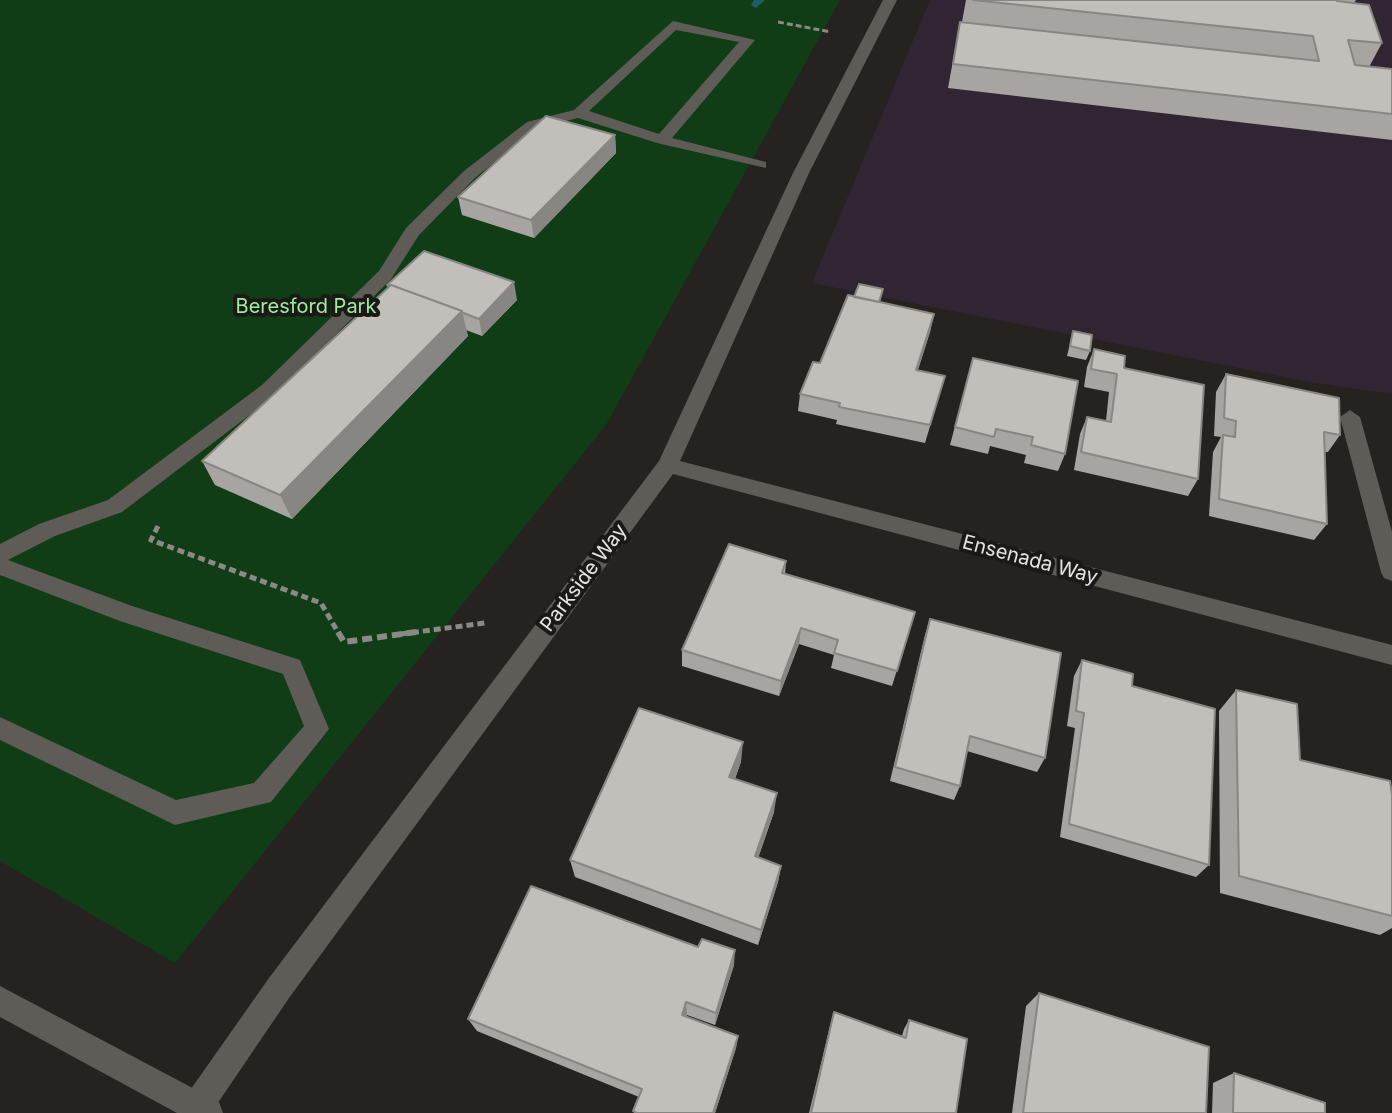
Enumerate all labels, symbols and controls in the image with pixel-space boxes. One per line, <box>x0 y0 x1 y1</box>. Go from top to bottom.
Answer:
park label: Beresford Park <box>236 295 376 319</box>
street label: Parkside Way <box>536 519 632 637</box>
street label: Ensenada Way <box>960 530 1100 590</box>

